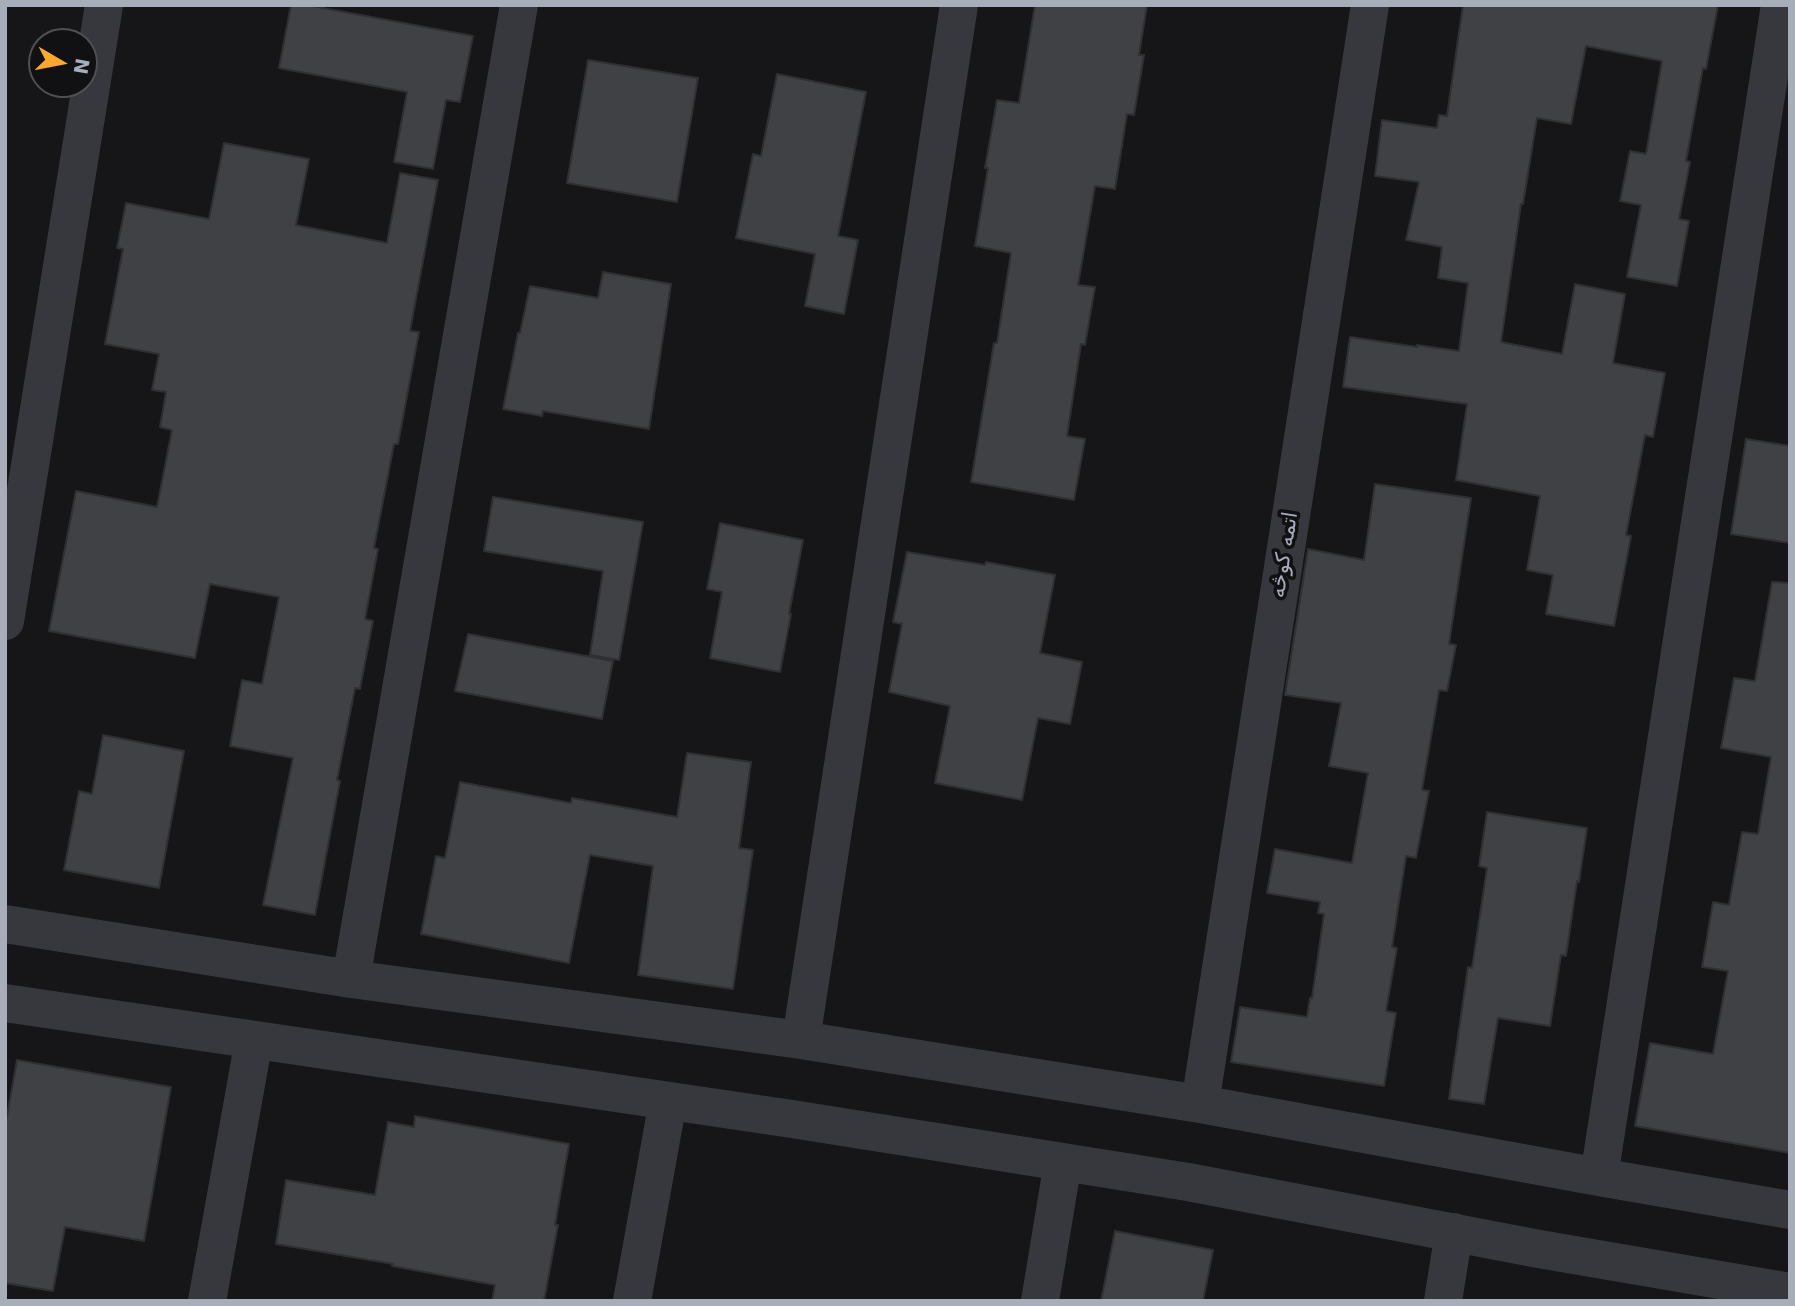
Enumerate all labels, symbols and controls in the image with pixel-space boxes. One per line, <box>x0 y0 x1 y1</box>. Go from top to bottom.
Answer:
north arrow <box>28 28 98 98</box>
text: N <box>69 57 94 76</box>
street label: اتمه کوڅه <box>1266 510 1304 600</box>

